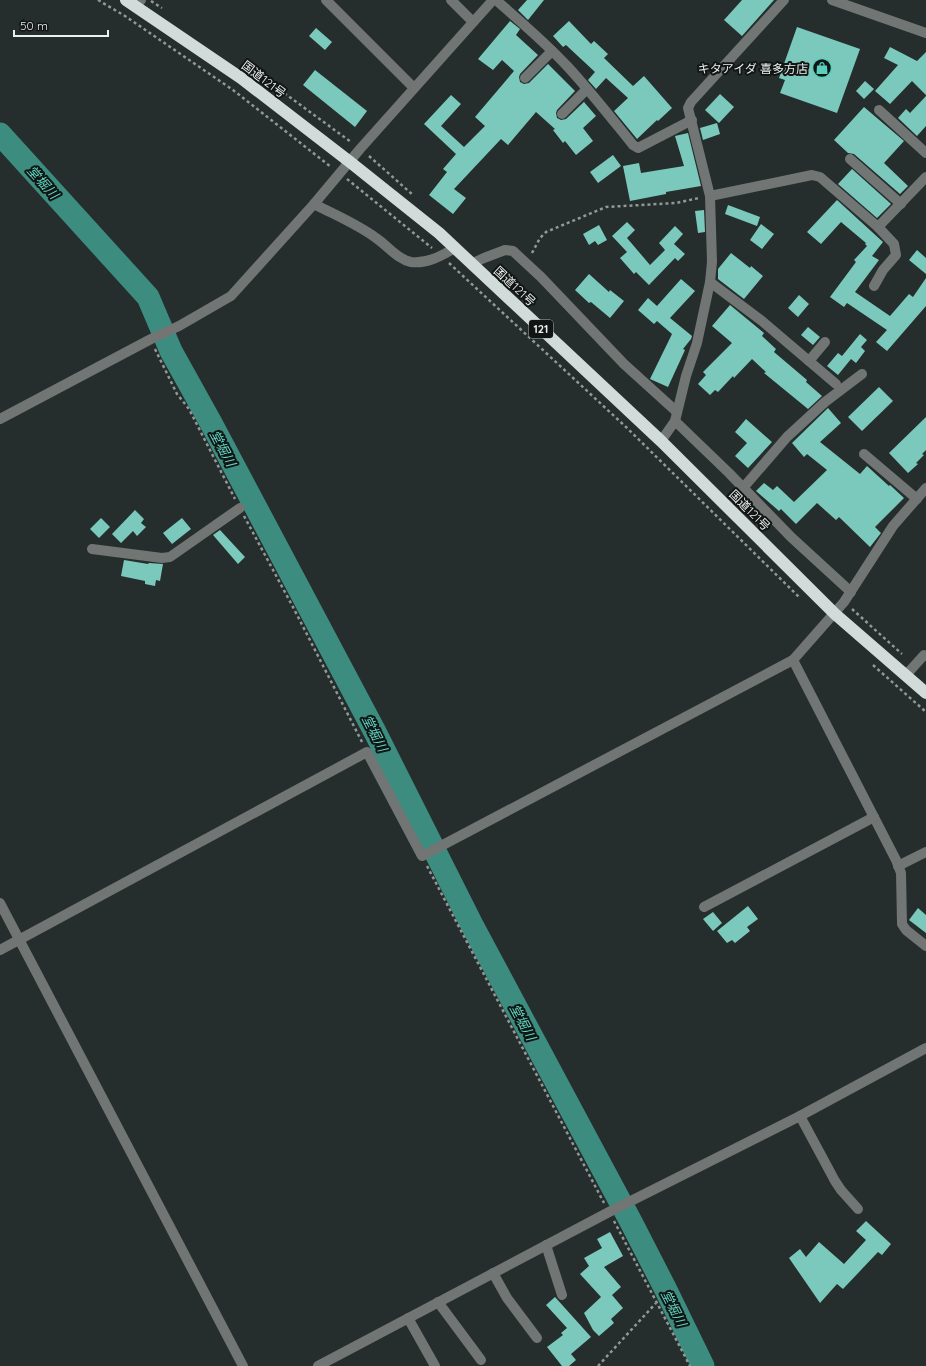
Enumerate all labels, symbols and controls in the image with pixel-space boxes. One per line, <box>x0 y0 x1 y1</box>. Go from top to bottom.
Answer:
scale bar <box>14 12 108 38</box>
text: 50 m <box>20 18 48 33</box>
shop icon: キタアイダ 喜多方店 <box>811 57 833 79</box>
street label: 国道121号 <box>239 58 289 100</box>
place label: キタアイダ 喜多方店 <box>698 61 808 76</box>
water label: 堂堀川 <box>24 162 63 203</box>
street label: 国道121号 <box>491 263 539 309</box>
road number: 121 <box>529 320 553 338</box>
water label: 堂堀川 <box>207 427 240 471</box>
street label: 国道121号 <box>726 486 774 534</box>
water label: 堂堀川 <box>359 712 392 756</box>
water label: 堂堀川 <box>507 1001 540 1045</box>
water label: 堂堀川 <box>658 1287 691 1331</box>

